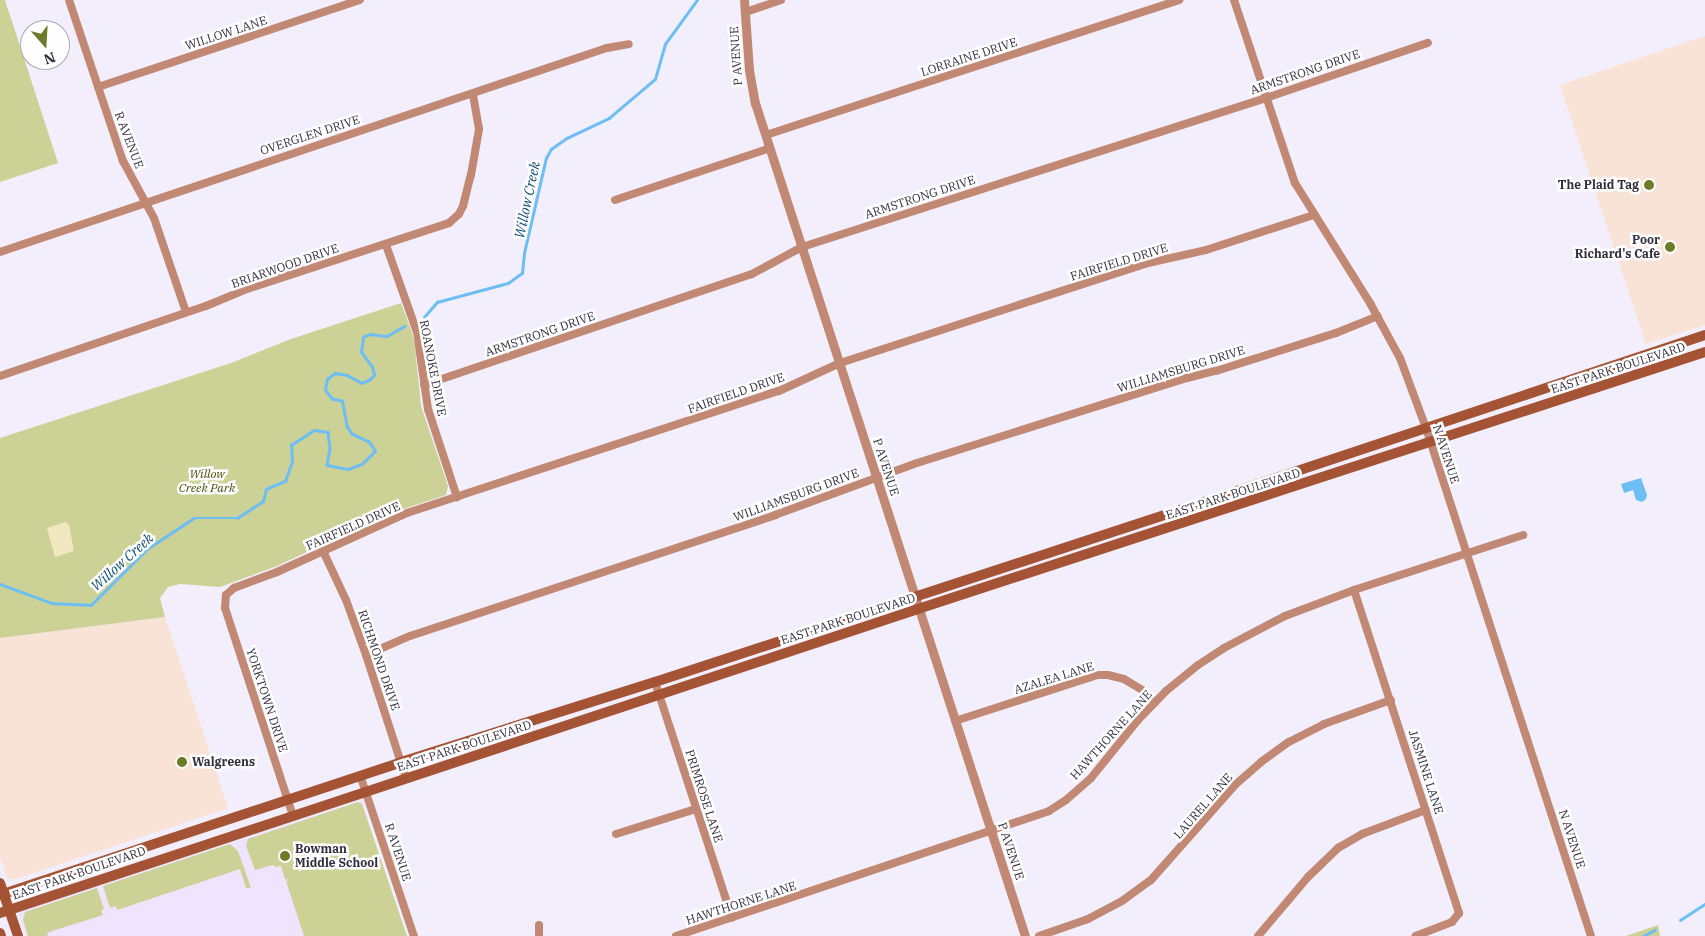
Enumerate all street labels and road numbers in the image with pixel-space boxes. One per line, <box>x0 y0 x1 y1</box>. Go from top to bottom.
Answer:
street label: WILLOW LANE <box>183 13 269 53</box>
street label: P AVENUE <box>727 26 745 86</box>
street label: LORRAINE DRIVE <box>919 35 1019 79</box>
street label: ARMSTRONG DRIVE <box>1248 46 1362 98</box>
street label: R AVENUE <box>112 109 146 171</box>
street label: OVERGLEN DRIVE <box>258 112 362 158</box>
street label: ARMSTRONG DRIVE <box>863 172 977 222</box>
street label: FAIRFIELD DRIVE <box>1068 240 1170 284</box>
street label: BRIARWOOD DRIVE <box>229 241 341 291</box>
street label: ARMSTRONG DRIVE <box>483 308 597 360</box>
street label: ROANOKE DRIVE <box>417 319 449 417</box>
street label: EAST PARK BOULEVARD <box>1549 339 1687 397</box>
street label: WILLIAMSBURG DRIVE <box>1116 343 1246 395</box>
street label: FAIRFIELD DRIVE <box>686 370 786 416</box>
street label: N AVENUE <box>1430 423 1462 485</box>
street label: P AVENUE <box>870 437 902 497</box>
street label: EAST PARK BOULEVARD <box>1164 465 1302 523</box>
street label: WILLIAMSBURG DRIVE <box>731 466 861 524</box>
street label: FAIRFIELD DRIVE <box>304 499 402 553</box>
street label: EAST PARK BOULEVARD <box>779 590 917 648</box>
street label: RICHMOND DRIVE <box>355 608 403 712</box>
street label: YORKTOWN DRIVE <box>243 646 291 754</box>
street label: AZALEA LANE <box>1012 659 1096 697</box>
street label: HAWTHORNE LANE <box>1067 687 1155 783</box>
street label: EAST PARK BOULEVARD <box>395 717 533 775</box>
street label: JASMINE LANE <box>1406 728 1446 816</box>
street label: PRIMROSE LANE <box>682 748 726 844</box>
street label: LAUREL LANE <box>1171 770 1235 842</box>
street label: N AVENUE <box>1556 808 1588 870</box>
street label: R AVENUE <box>382 821 414 883</box>
street label: P AVENUE <box>995 821 1027 881</box>
street label: EAST PARK BOULEVARD <box>10 843 148 903</box>
street label: HAWTHORNE LANE <box>684 878 798 928</box>

